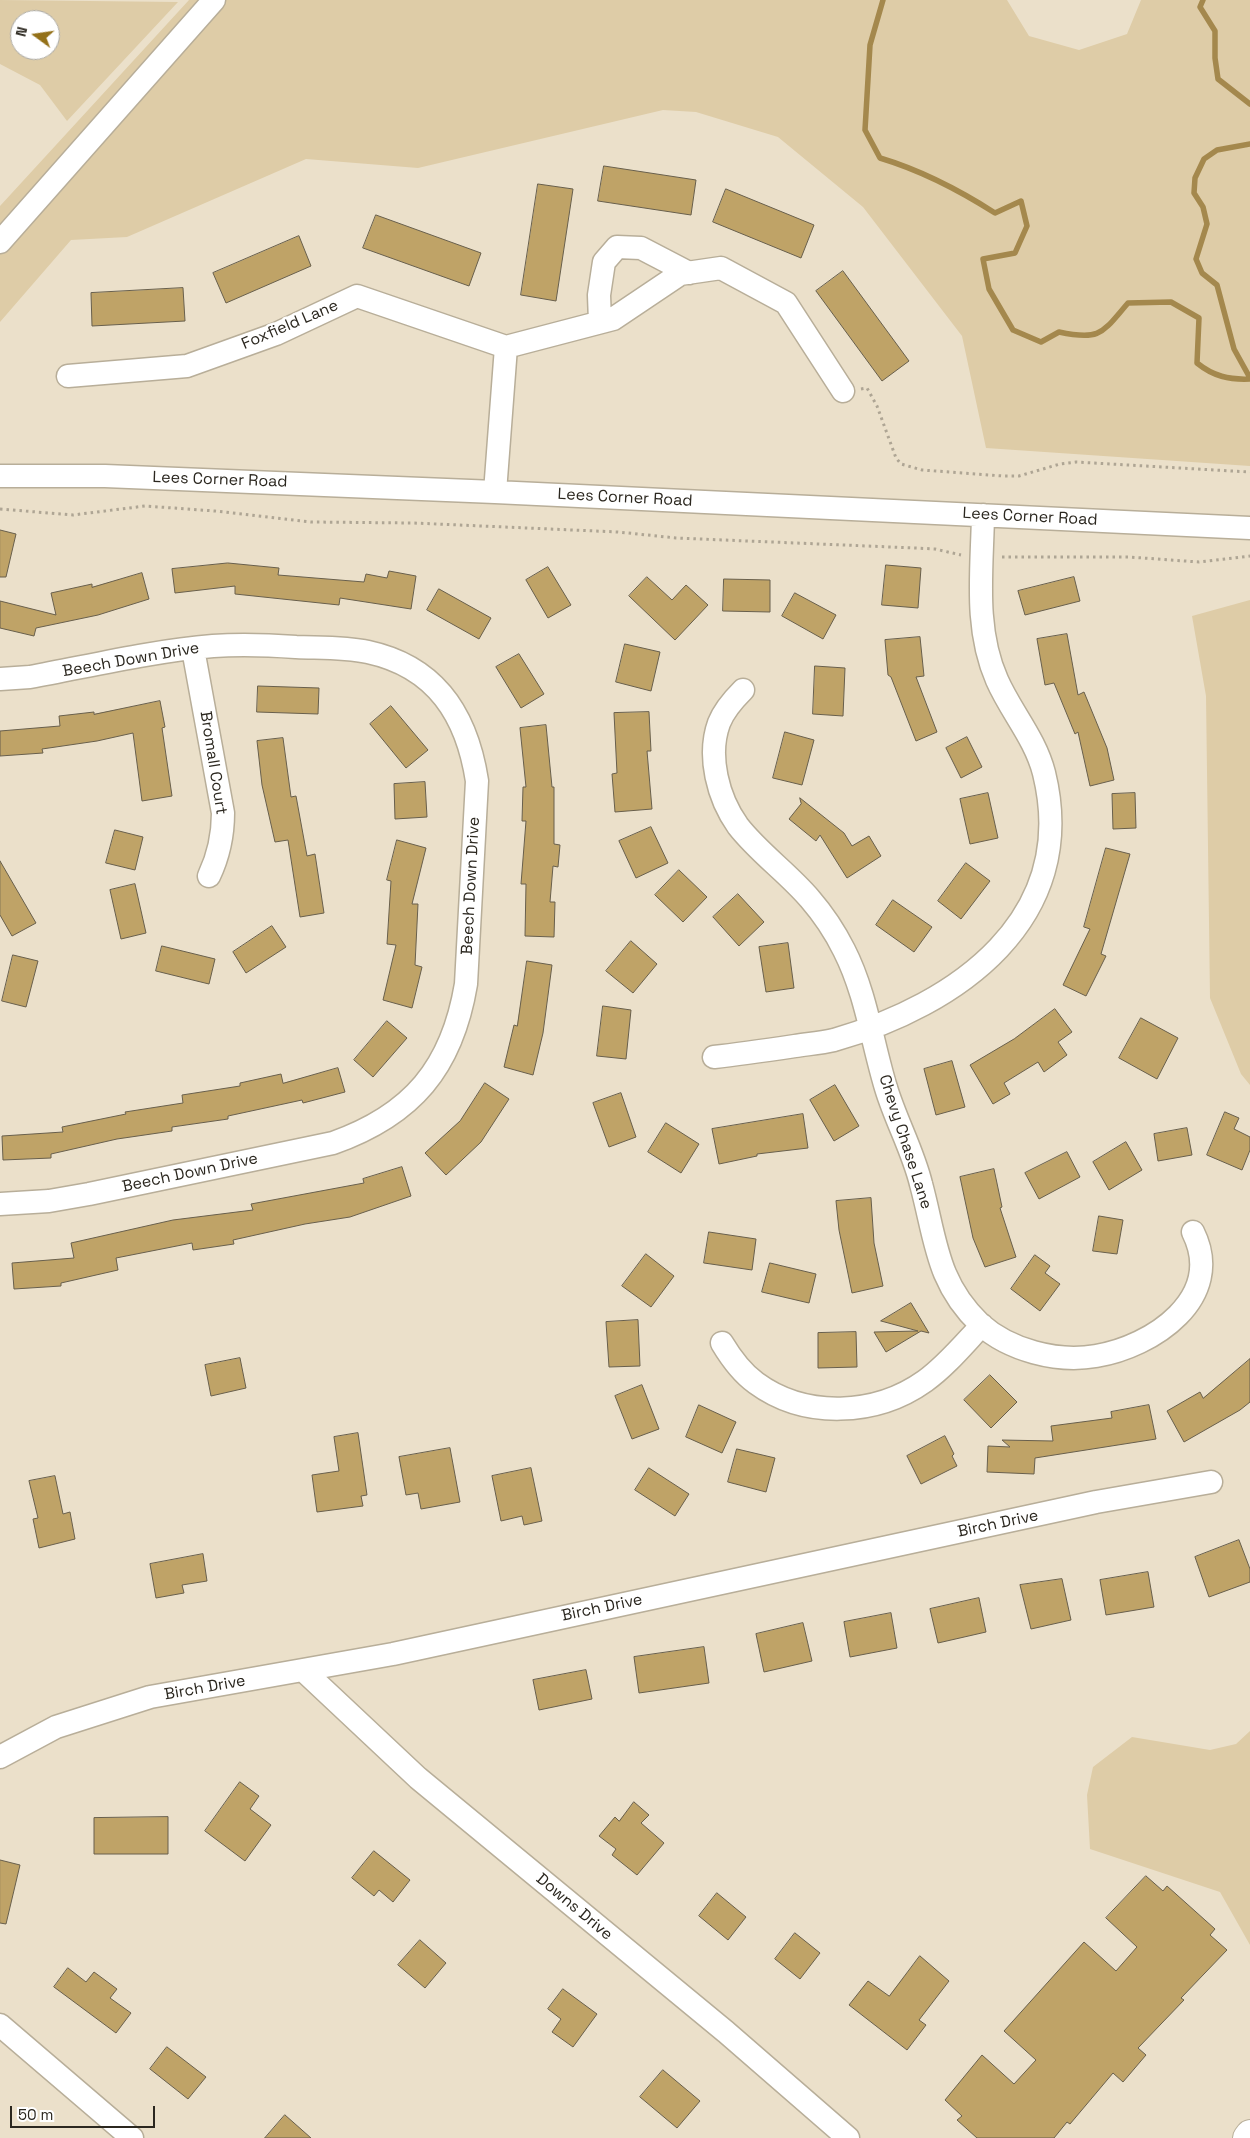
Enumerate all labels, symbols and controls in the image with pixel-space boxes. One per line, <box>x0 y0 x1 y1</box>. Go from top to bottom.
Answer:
north arrow <box>10 10 60 60</box>
text: N <box>12 25 31 38</box>
street label: Foxfield Lane <box>239 296 341 354</box>
street label: Lees Corner Road <box>152 468 288 492</box>
street label: Lees Corner Road <box>557 485 693 511</box>
street label: Lees Corner Road <box>962 504 1098 530</box>
street label: Beech Down Drive <box>61 639 201 681</box>
street label: Bromall Court <box>195 710 231 816</box>
street label: Beech Down Drive <box>458 816 484 956</box>
street label: Chevy Chase Lane <box>874 1072 936 1212</box>
street label: Beech Down Drive <box>120 1149 260 1197</box>
street label: Birch Drive <box>956 1506 1040 1542</box>
street label: Birch Drive <box>560 1590 644 1626</box>
street label: Birch Drive <box>163 1671 247 1705</box>
street label: Downs Drive <box>532 1869 616 1945</box>
scale bar <box>12 2096 158 2128</box>
text: 50 m <box>18 2105 53 2124</box>

